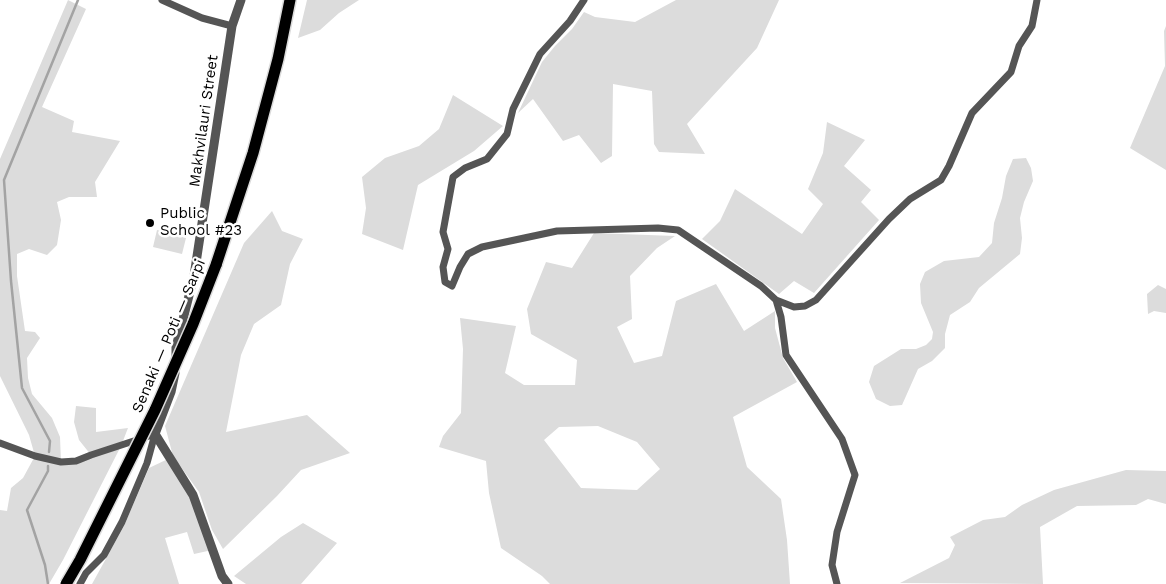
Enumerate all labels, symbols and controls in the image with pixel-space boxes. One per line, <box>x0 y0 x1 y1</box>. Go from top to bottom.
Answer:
street label: Makhvilauri Street <box>186 54 222 188</box>
place label: Public School #23 <box>160 205 242 240</box>
marker: Public School #23 <box>144 217 156 229</box>
street label: Senaki — Poti — Sarpi <box>128 257 210 415</box>

